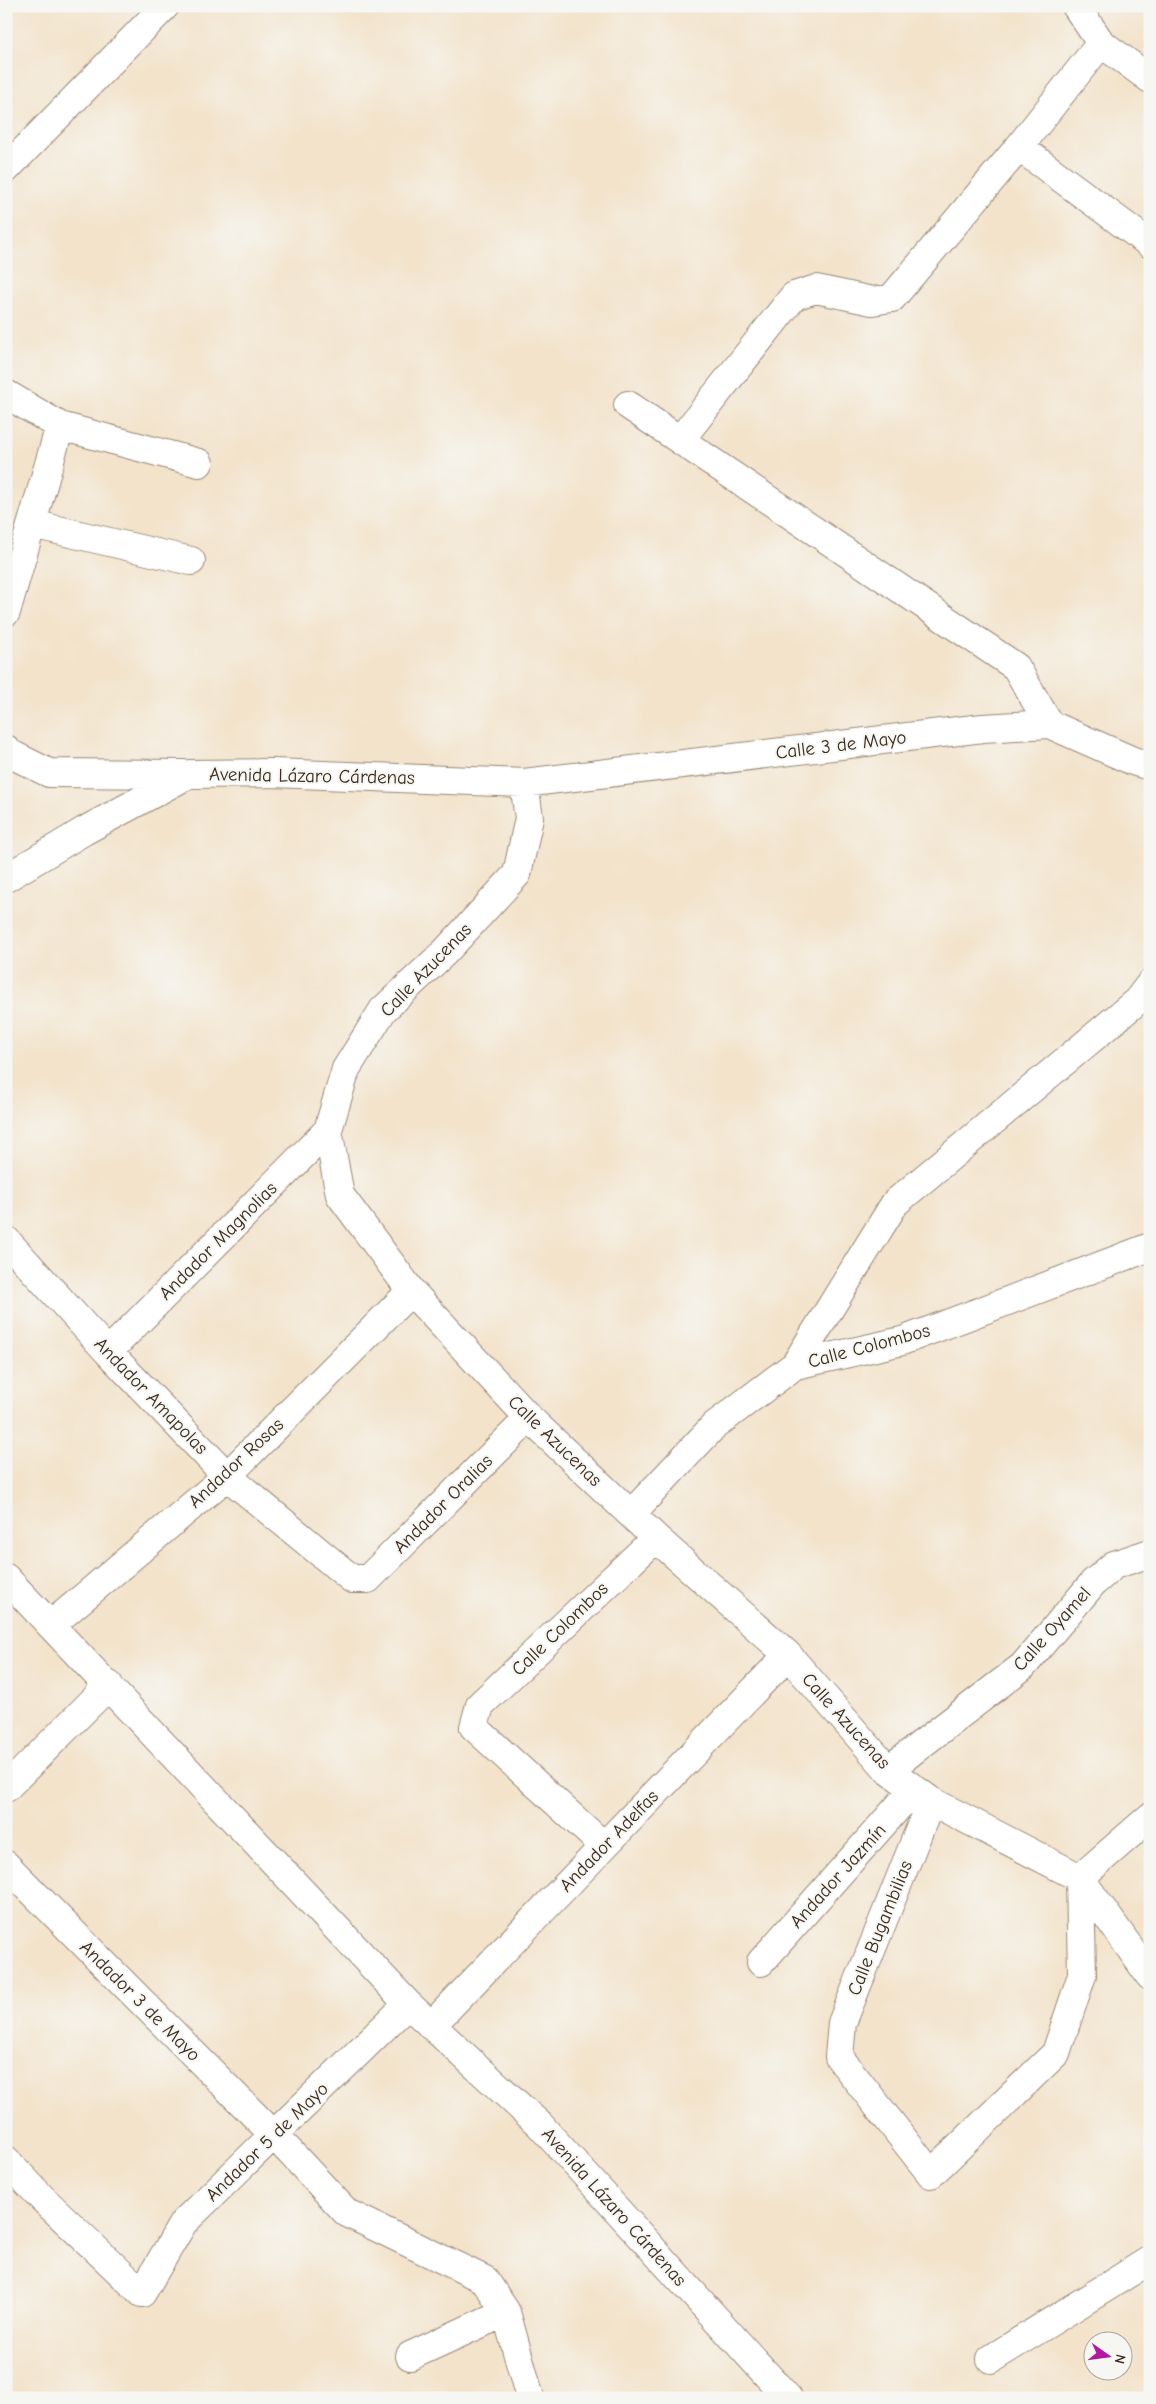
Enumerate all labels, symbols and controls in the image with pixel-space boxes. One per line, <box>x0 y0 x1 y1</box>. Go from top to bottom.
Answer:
street label: Calle 3 de Mayo <box>774 726 908 764</box>
street label: Avenida Lázaro Cárdenas <box>209 763 415 789</box>
street label: Calle Azucenas <box>376 919 476 1021</box>
street label: Andador Magnolias <box>154 1177 282 1305</box>
street label: Calle Colombos <box>806 1319 932 1373</box>
street label: Andador Amapolas <box>90 1333 212 1459</box>
street label: Calle Azucenas <box>504 1391 606 1491</box>
street label: Andador Rosas <box>184 1413 288 1513</box>
street label: Andador Oralias <box>389 1450 497 1558</box>
street label: Calle Colombos <box>507 1578 613 1680</box>
street label: Calle Oyamel <box>1009 1583 1095 1675</box>
street label: Calle Azucenas <box>797 1668 895 1774</box>
street label: Andador Adelfas <box>555 1785 663 1896</box>
street label: Andador Jazmín <box>785 1819 891 1933</box>
street label: Calle Bugambilias <box>843 1857 917 1999</box>
street label: Andador 3 de Mayo <box>75 1936 205 2066</box>
street label: Andador 5 de Mayo <box>201 2078 333 2206</box>
street label: Avenida Lázaro Cárdenas <box>537 2123 691 2291</box>
north arrow <box>1084 2332 1134 2382</box>
text: N <box>1111 2353 1129 2366</box>

